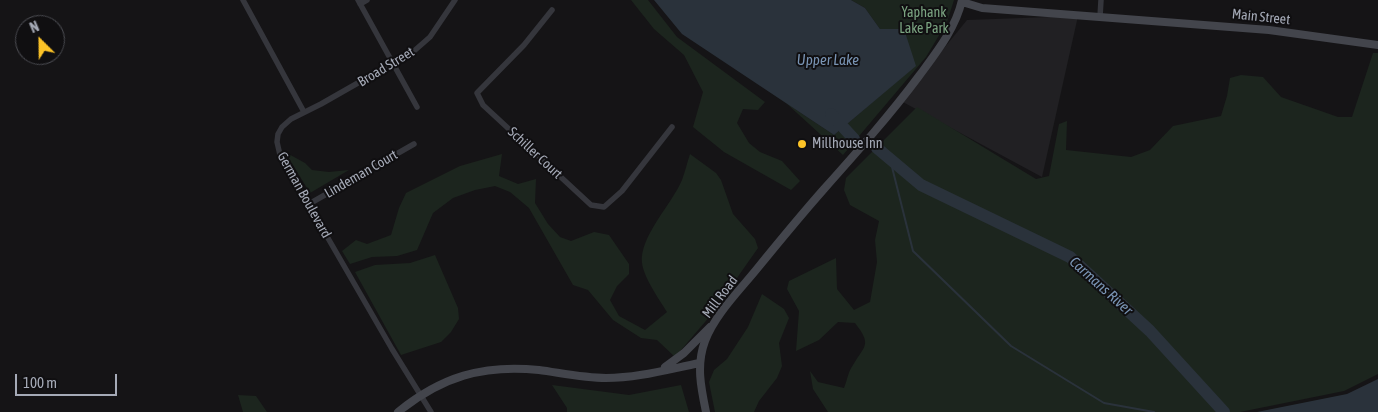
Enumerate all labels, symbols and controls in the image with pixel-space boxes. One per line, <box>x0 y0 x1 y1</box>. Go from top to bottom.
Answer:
park label: Yaphank Lake Park <box>899 5 949 38</box>
street label: Main Street <box>1231 6 1291 28</box>
north arrow <box>15 15 65 65</box>
text: N <box>28 18 41 36</box>
street label: Broad Street <box>355 44 417 90</box>
water label: Upper Lake <box>797 51 859 69</box>
street label: Schiller Court <box>504 124 566 182</box>
place label: Millhouse Inn <box>812 136 883 152</box>
marker: Millhouse Inn <box>796 138 808 150</box>
street label: Lindeman Court <box>322 146 400 202</box>
street label: German Boulevard <box>273 149 335 241</box>
water label: Carmans River <box>1066 253 1136 319</box>
street label: Mill Road <box>699 273 741 321</box>
scale bar <box>18 364 120 396</box>
text: 100 m <box>23 374 57 391</box>

